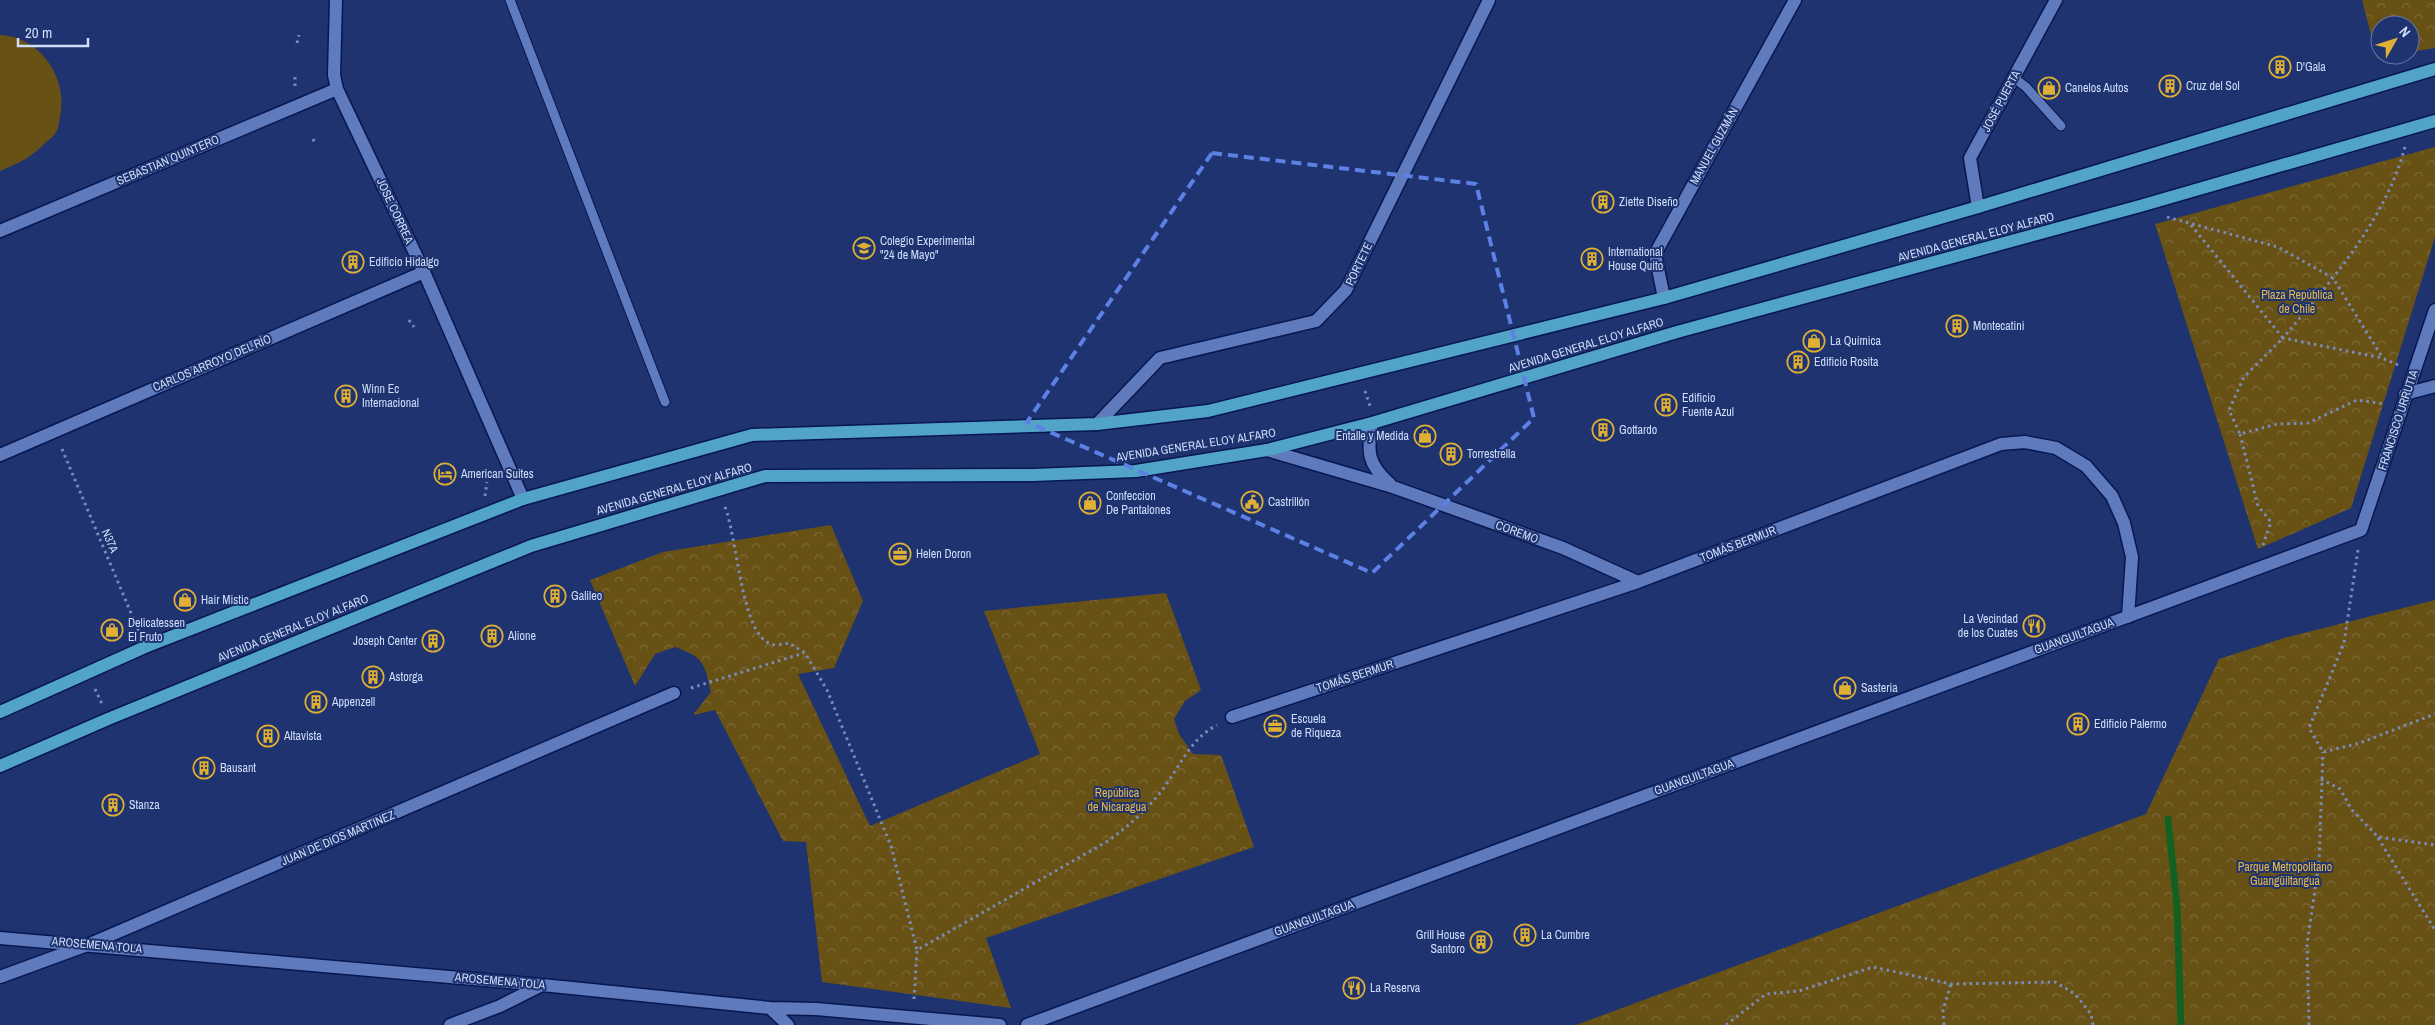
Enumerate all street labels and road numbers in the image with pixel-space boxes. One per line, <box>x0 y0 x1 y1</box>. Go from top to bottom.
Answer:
street label: JOSÉ PUERTA <box>1978 67 2024 135</box>
street label: MANUEL GUZMÁN <box>1686 104 1742 188</box>
street label: SEBASTIAN QUINTERO <box>114 131 222 189</box>
street label: JOSE CORREA <box>373 176 417 247</box>
street label: AVENIDA GENERAL ELOY ALFARO <box>1895 208 2056 266</box>
street label: PORTETE <box>1342 240 1376 288</box>
street label: AVENIDA GENERAL ELOY ALFARO <box>1506 314 1666 377</box>
street label: CARLOS ARROYO DEL RÍO <box>150 331 274 395</box>
street label: FRANCISCO URRUTIA <box>2374 367 2422 472</box>
street label: AVENIDA GENERAL ELOY ALFARO <box>1114 424 1277 466</box>
street label: AVENIDA GENERAL ELOY ALFARO <box>593 459 754 519</box>
street label: COREMO <box>1493 517 1541 547</box>
street label: TOMÁS BERMUR <box>1698 522 1778 566</box>
street label: N37A <box>98 527 122 556</box>
street label: AVENIDA GENERAL ELOY ALFARO <box>214 590 371 666</box>
street label: GUANGUILTAGUA <box>2032 614 2117 658</box>
street label: TOMÁS BERMUR <box>1314 656 1396 696</box>
street label: GUANGUILTAGUA <box>1652 755 1737 799</box>
street label: JUAN DE DIOS MARTINEZ <box>279 807 397 869</box>
street label: GUANGUILTAGUA <box>1272 896 1357 940</box>
street label: AROSEMENA TOLA <box>50 933 143 957</box>
street label: AROSEMENA TOLA <box>453 969 546 993</box>

